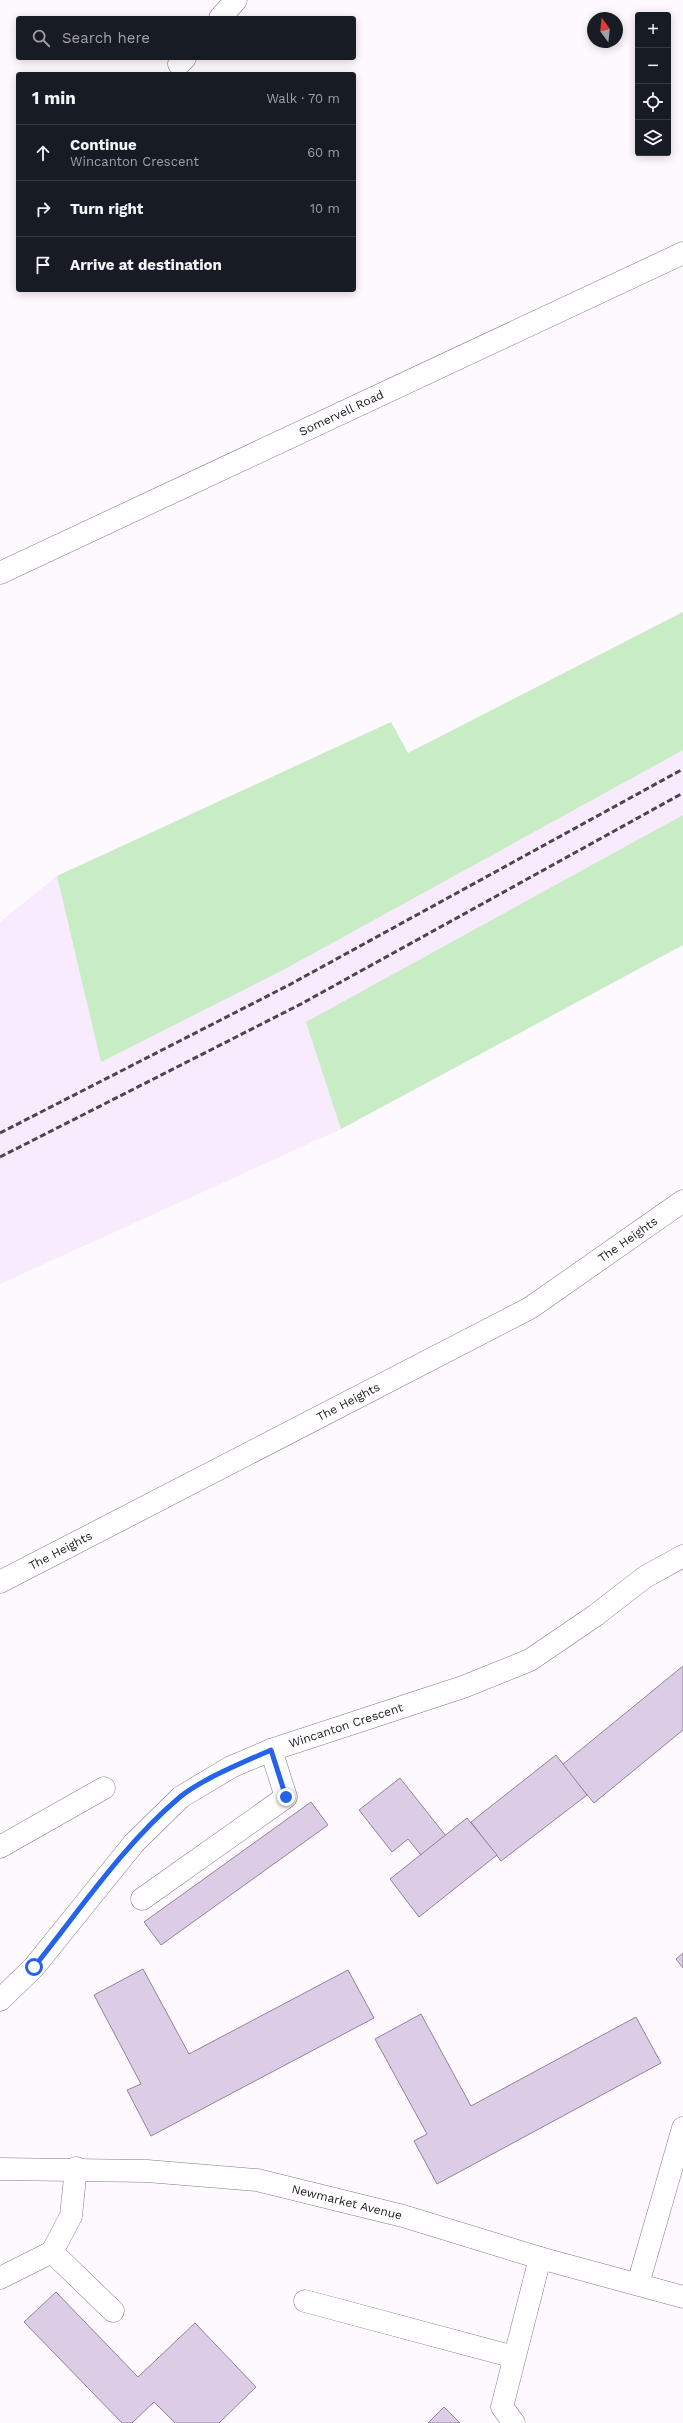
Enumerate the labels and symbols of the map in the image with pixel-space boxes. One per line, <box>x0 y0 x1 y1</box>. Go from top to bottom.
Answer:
north arrow <box>587 12 623 48</box>
street label: Somervell Road <box>297 387 386 439</box>
street label: The Heights <box>595 1214 660 1265</box>
street label: The Heights <box>314 1380 382 1424</box>
street label: The Heights <box>26 1529 94 1573</box>
street label: Wincanton Crescent <box>287 1700 405 1751</box>
route end <box>277 1788 295 1806</box>
route start <box>25 1958 43 1976</box>
street label: Newmarket Avenue <box>290 2182 404 2223</box>

